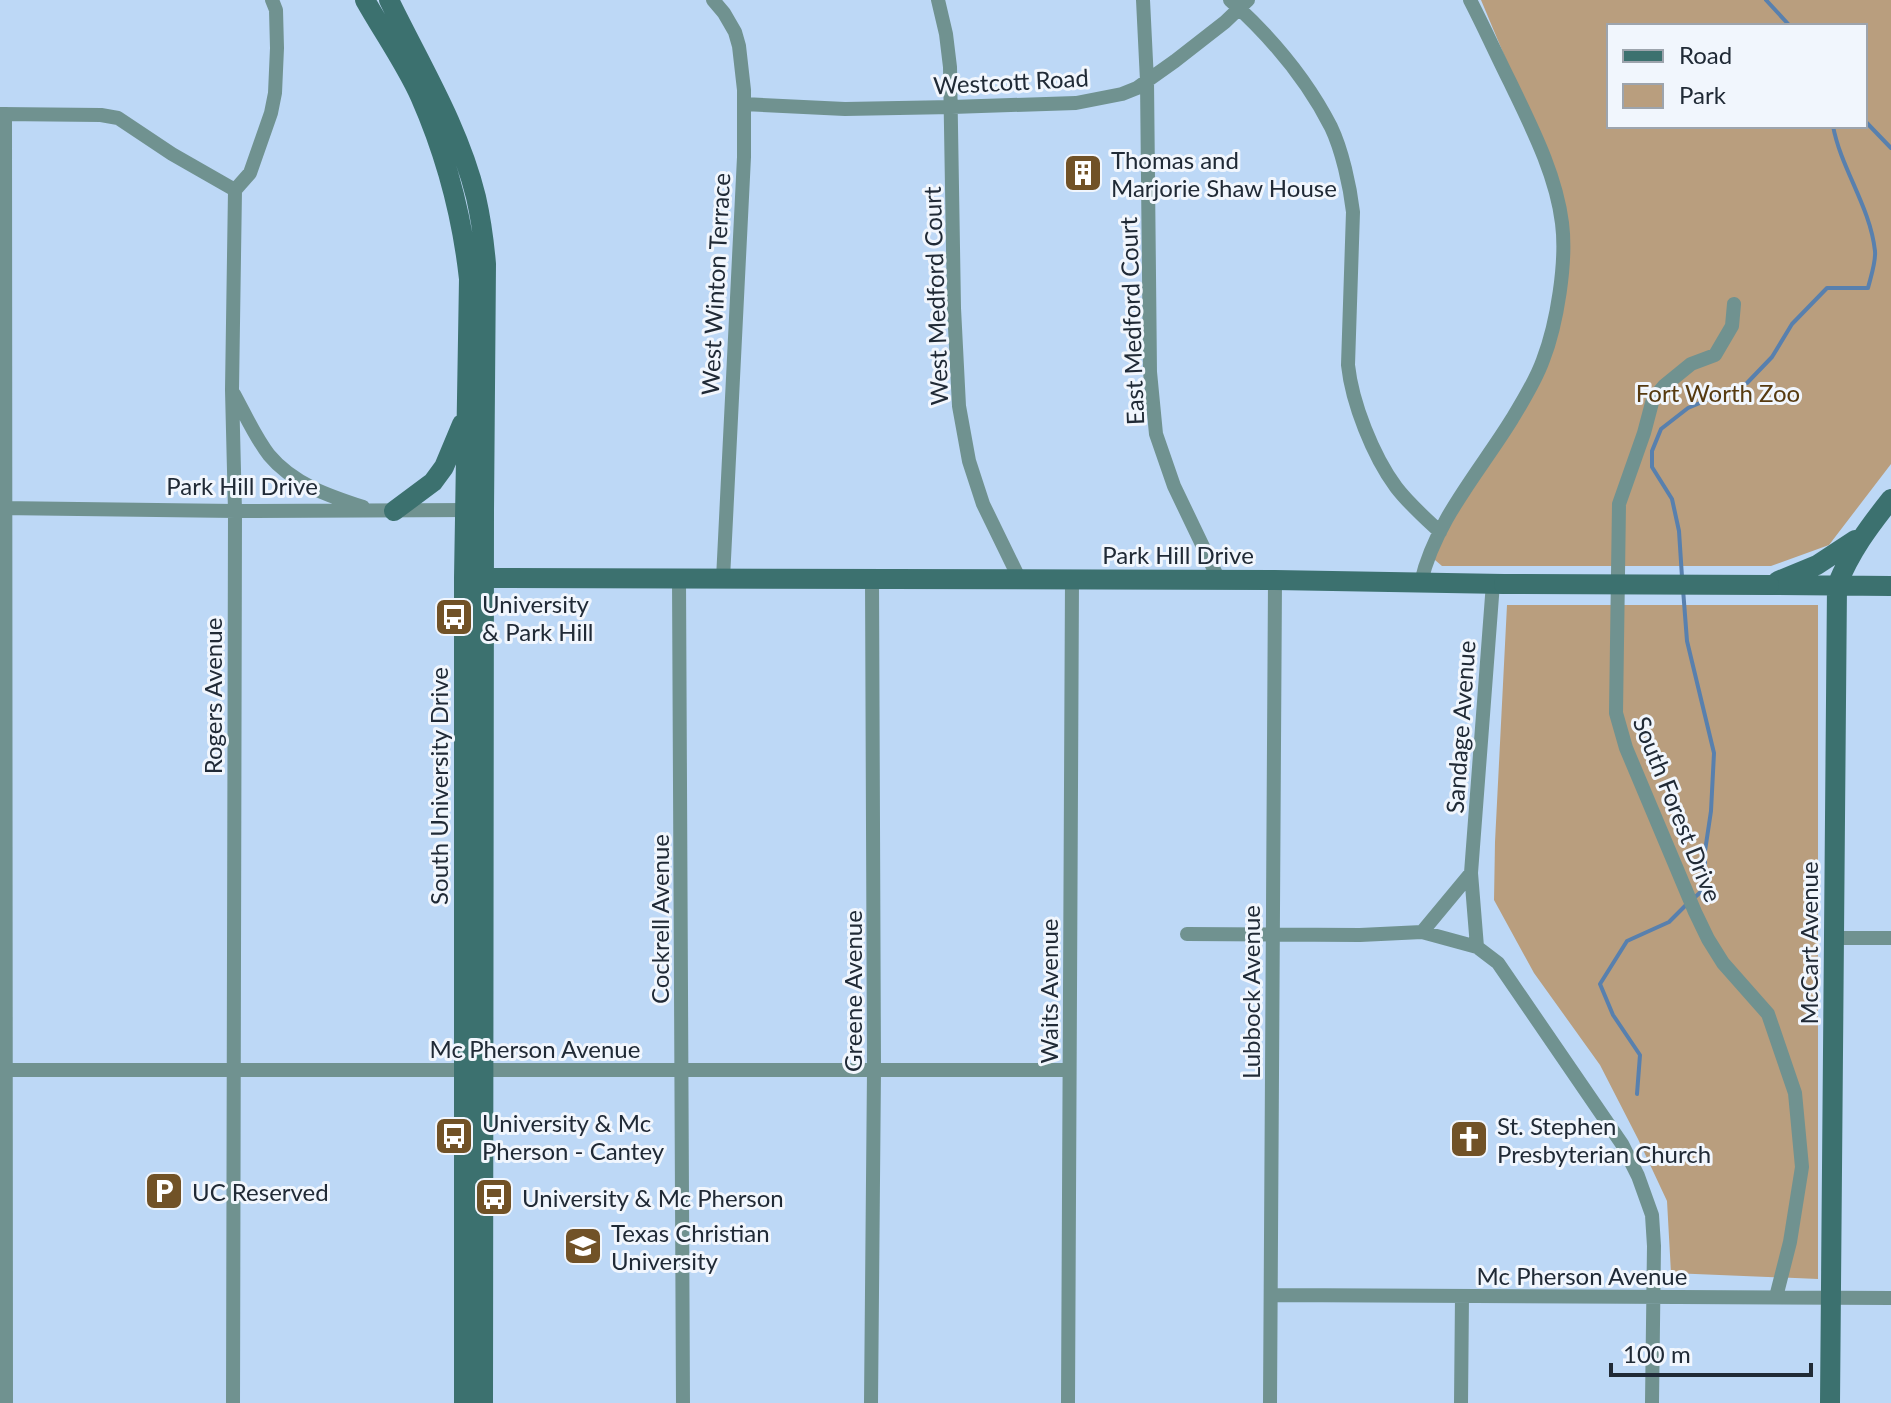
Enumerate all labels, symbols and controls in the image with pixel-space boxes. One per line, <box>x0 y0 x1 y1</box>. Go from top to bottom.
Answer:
legend <box>1607 24 1867 128</box>
text: Road <box>1679 40 1732 69</box>
street label: Westcott Road <box>933 62 1089 100</box>
text: Park <box>1679 80 1727 109</box>
place label: Thomas and Marjorie Shaw House <box>1111 145 1337 202</box>
building icon: Thomas and Marjorie Shaw House <box>1062 152 1104 194</box>
street label: West Winton Terrace <box>695 172 735 396</box>
street label: West Medford Court <box>917 186 953 406</box>
street label: East Medford Court <box>1113 216 1149 426</box>
park label: Fort Worth Zoo <box>1636 378 1800 407</box>
street label: Park Hill Drive <box>166 471 318 500</box>
street label: Park Hill Drive <box>1102 540 1254 569</box>
place label: University & Park Hill <box>482 589 594 646</box>
bus stop icon: University & Park Hill <box>433 596 475 638</box>
street label: Rogers Avenue <box>198 618 227 774</box>
street label: Sandage Avenue <box>1439 640 1481 814</box>
street label: South University Drive <box>424 667 453 905</box>
street label: South Forest Drive <box>1628 712 1728 906</box>
street label: Cockrell Avenue <box>645 834 674 1004</box>
street label: McCart Avenue <box>1794 861 1823 1025</box>
street label: Lubbock Avenue <box>1236 905 1265 1079</box>
street label: Greene Avenue <box>838 910 867 1072</box>
street label: Waits Avenue <box>1034 919 1063 1063</box>
street label: Mc Pherson Avenue <box>430 1034 640 1063</box>
place label: University & Mc Pherson - Cantey <box>482 1108 665 1165</box>
place label: St. Stephen Presbyterian Church <box>1497 1111 1711 1168</box>
bus stop icon: University & Mc Pherson - Cantey <box>433 1115 475 1157</box>
church icon: St. Stephen Presbyterian Church <box>1448 1118 1490 1160</box>
parking icon: UC Reserved <box>143 1170 185 1212</box>
bus stop icon: University & Mc Pherson <box>473 1176 515 1218</box>
place label: UC Reserved <box>192 1177 329 1206</box>
place label: University & Mc Pherson <box>522 1183 784 1212</box>
place label: Texas Christian University <box>611 1218 770 1275</box>
school or university icon: Texas Christian University <box>562 1225 604 1267</box>
street label: Mc Pherson Avenue <box>1477 1261 1687 1290</box>
scale bar <box>1611 1327 1811 1377</box>
text: 100 m <box>1623 1339 1691 1368</box>

